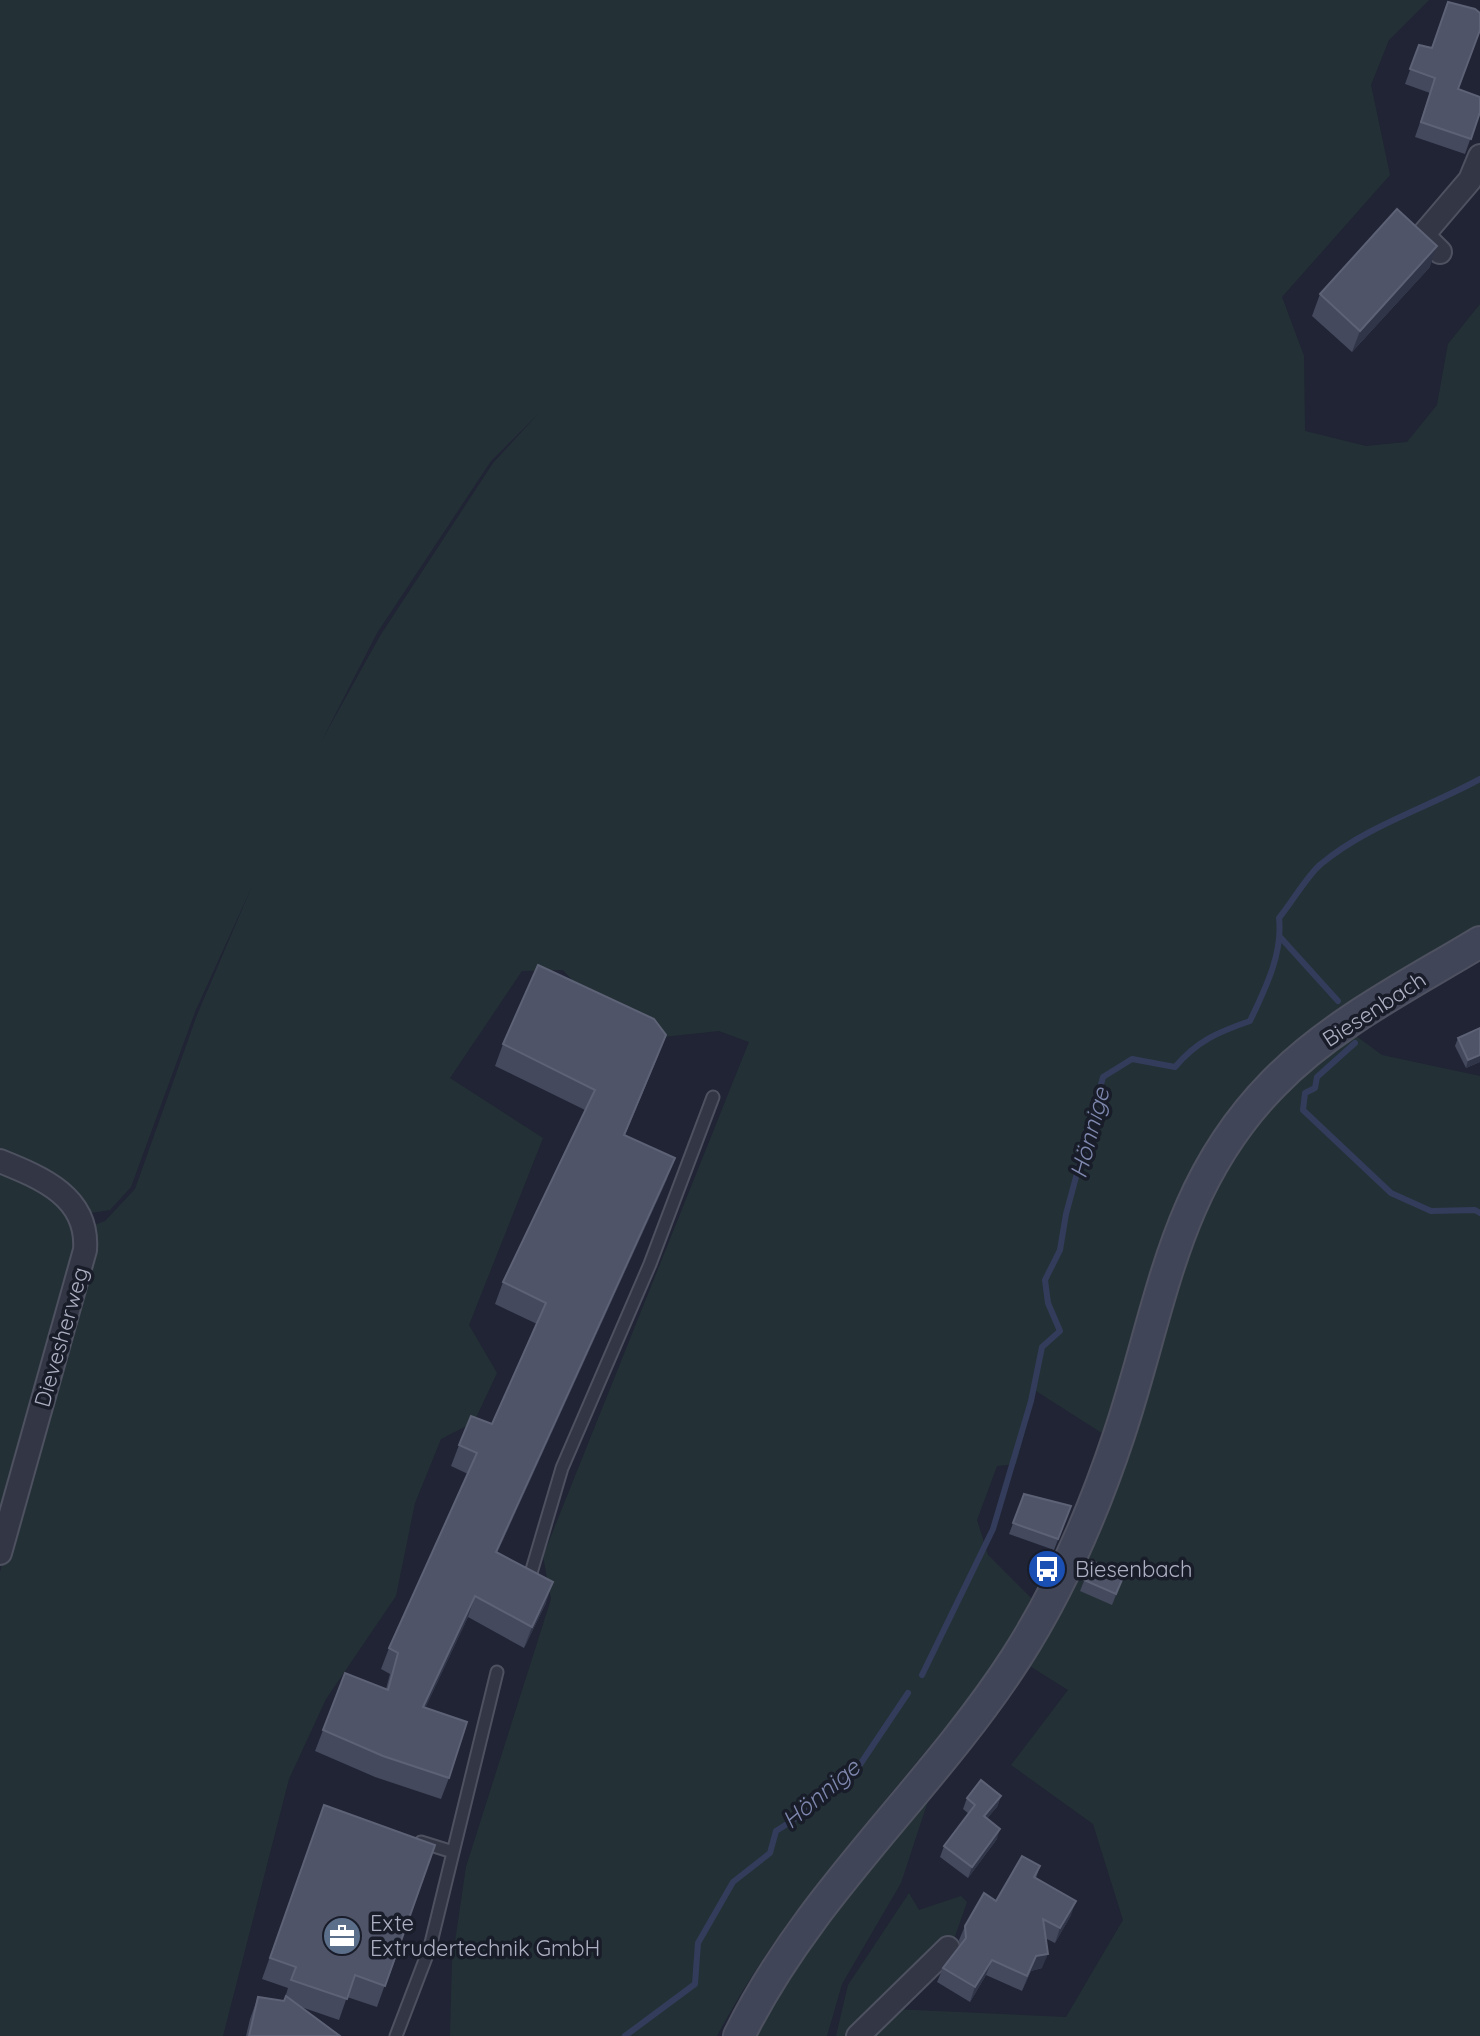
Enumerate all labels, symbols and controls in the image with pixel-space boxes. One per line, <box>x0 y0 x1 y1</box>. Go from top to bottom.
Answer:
street label: Biesenbach <box>1317 965 1431 1053</box>
water label: Hönnige <box>1063 1083 1116 1181</box>
street label: Dievesherweg <box>28 1264 94 1410</box>
bus stop icon: Biesenbach <box>1026 1548 1068 1590</box>
place label: Biesenbach <box>1075 1555 1192 1583</box>
water label: Hönnige <box>775 1751 867 1835</box>
place label: Exte Extrudertechnik GmbH <box>370 1909 600 1962</box>
office icon: Exte Extrudertechnik GmbH <box>321 1915 363 1957</box>

